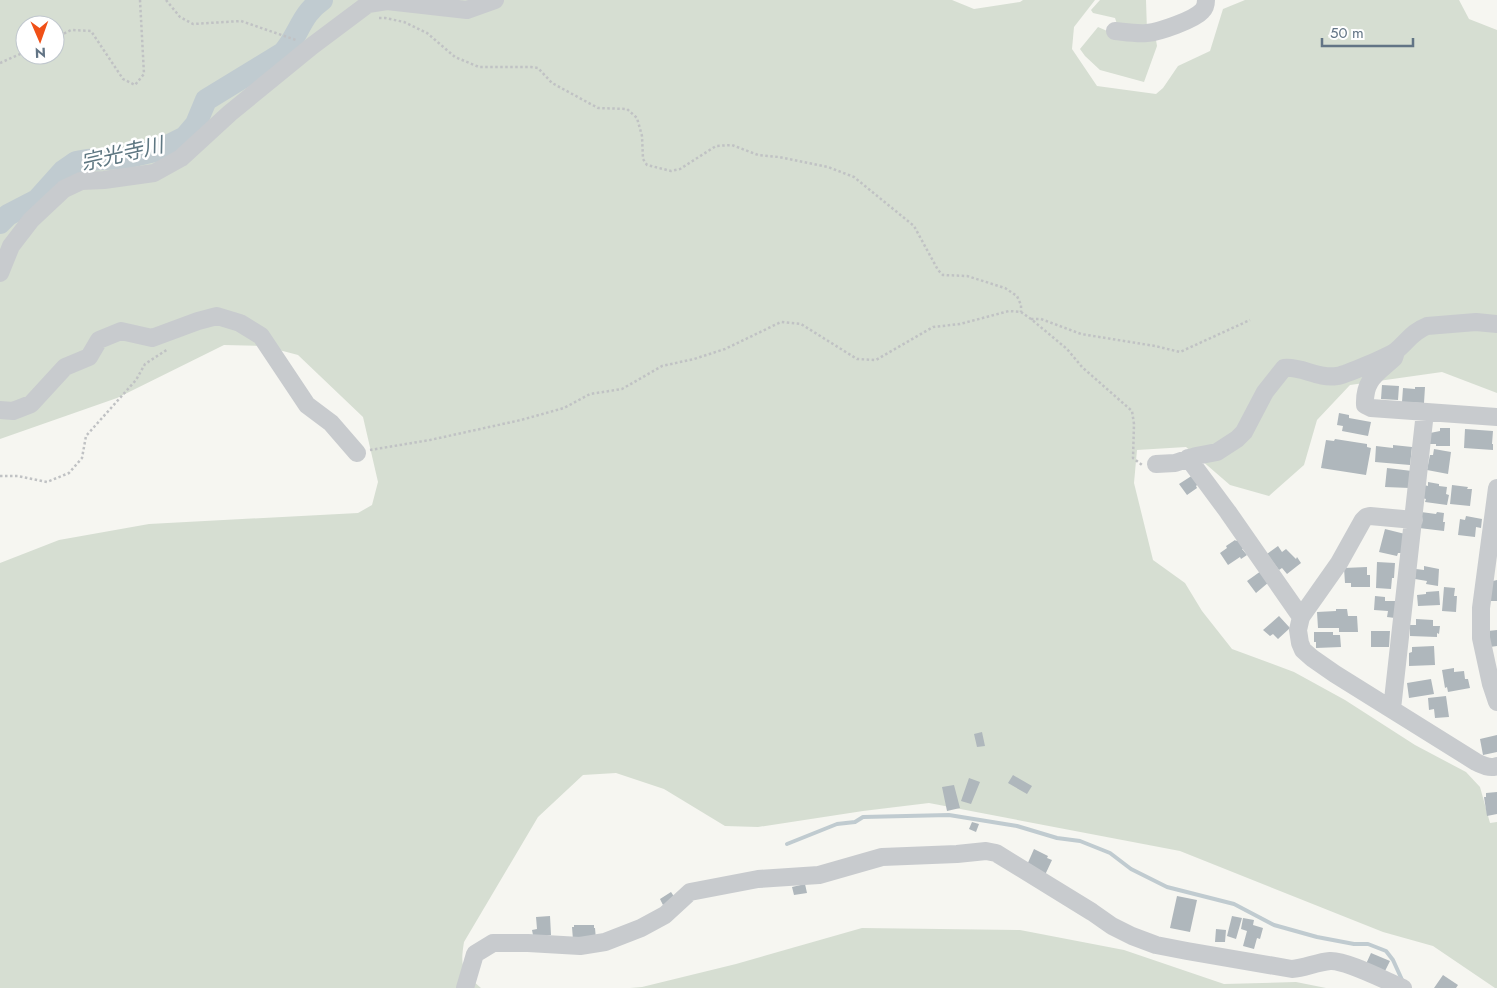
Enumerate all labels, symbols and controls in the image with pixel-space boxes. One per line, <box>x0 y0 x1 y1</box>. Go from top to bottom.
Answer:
north arrow <box>15 15 65 65</box>
scale bar <box>1322 15 1413 47</box>
text: 50 m <box>1330 22 1364 44</box>
text: N <box>35 43 46 63</box>
water label: 宗光寺川 <box>78 129 168 178</box>

